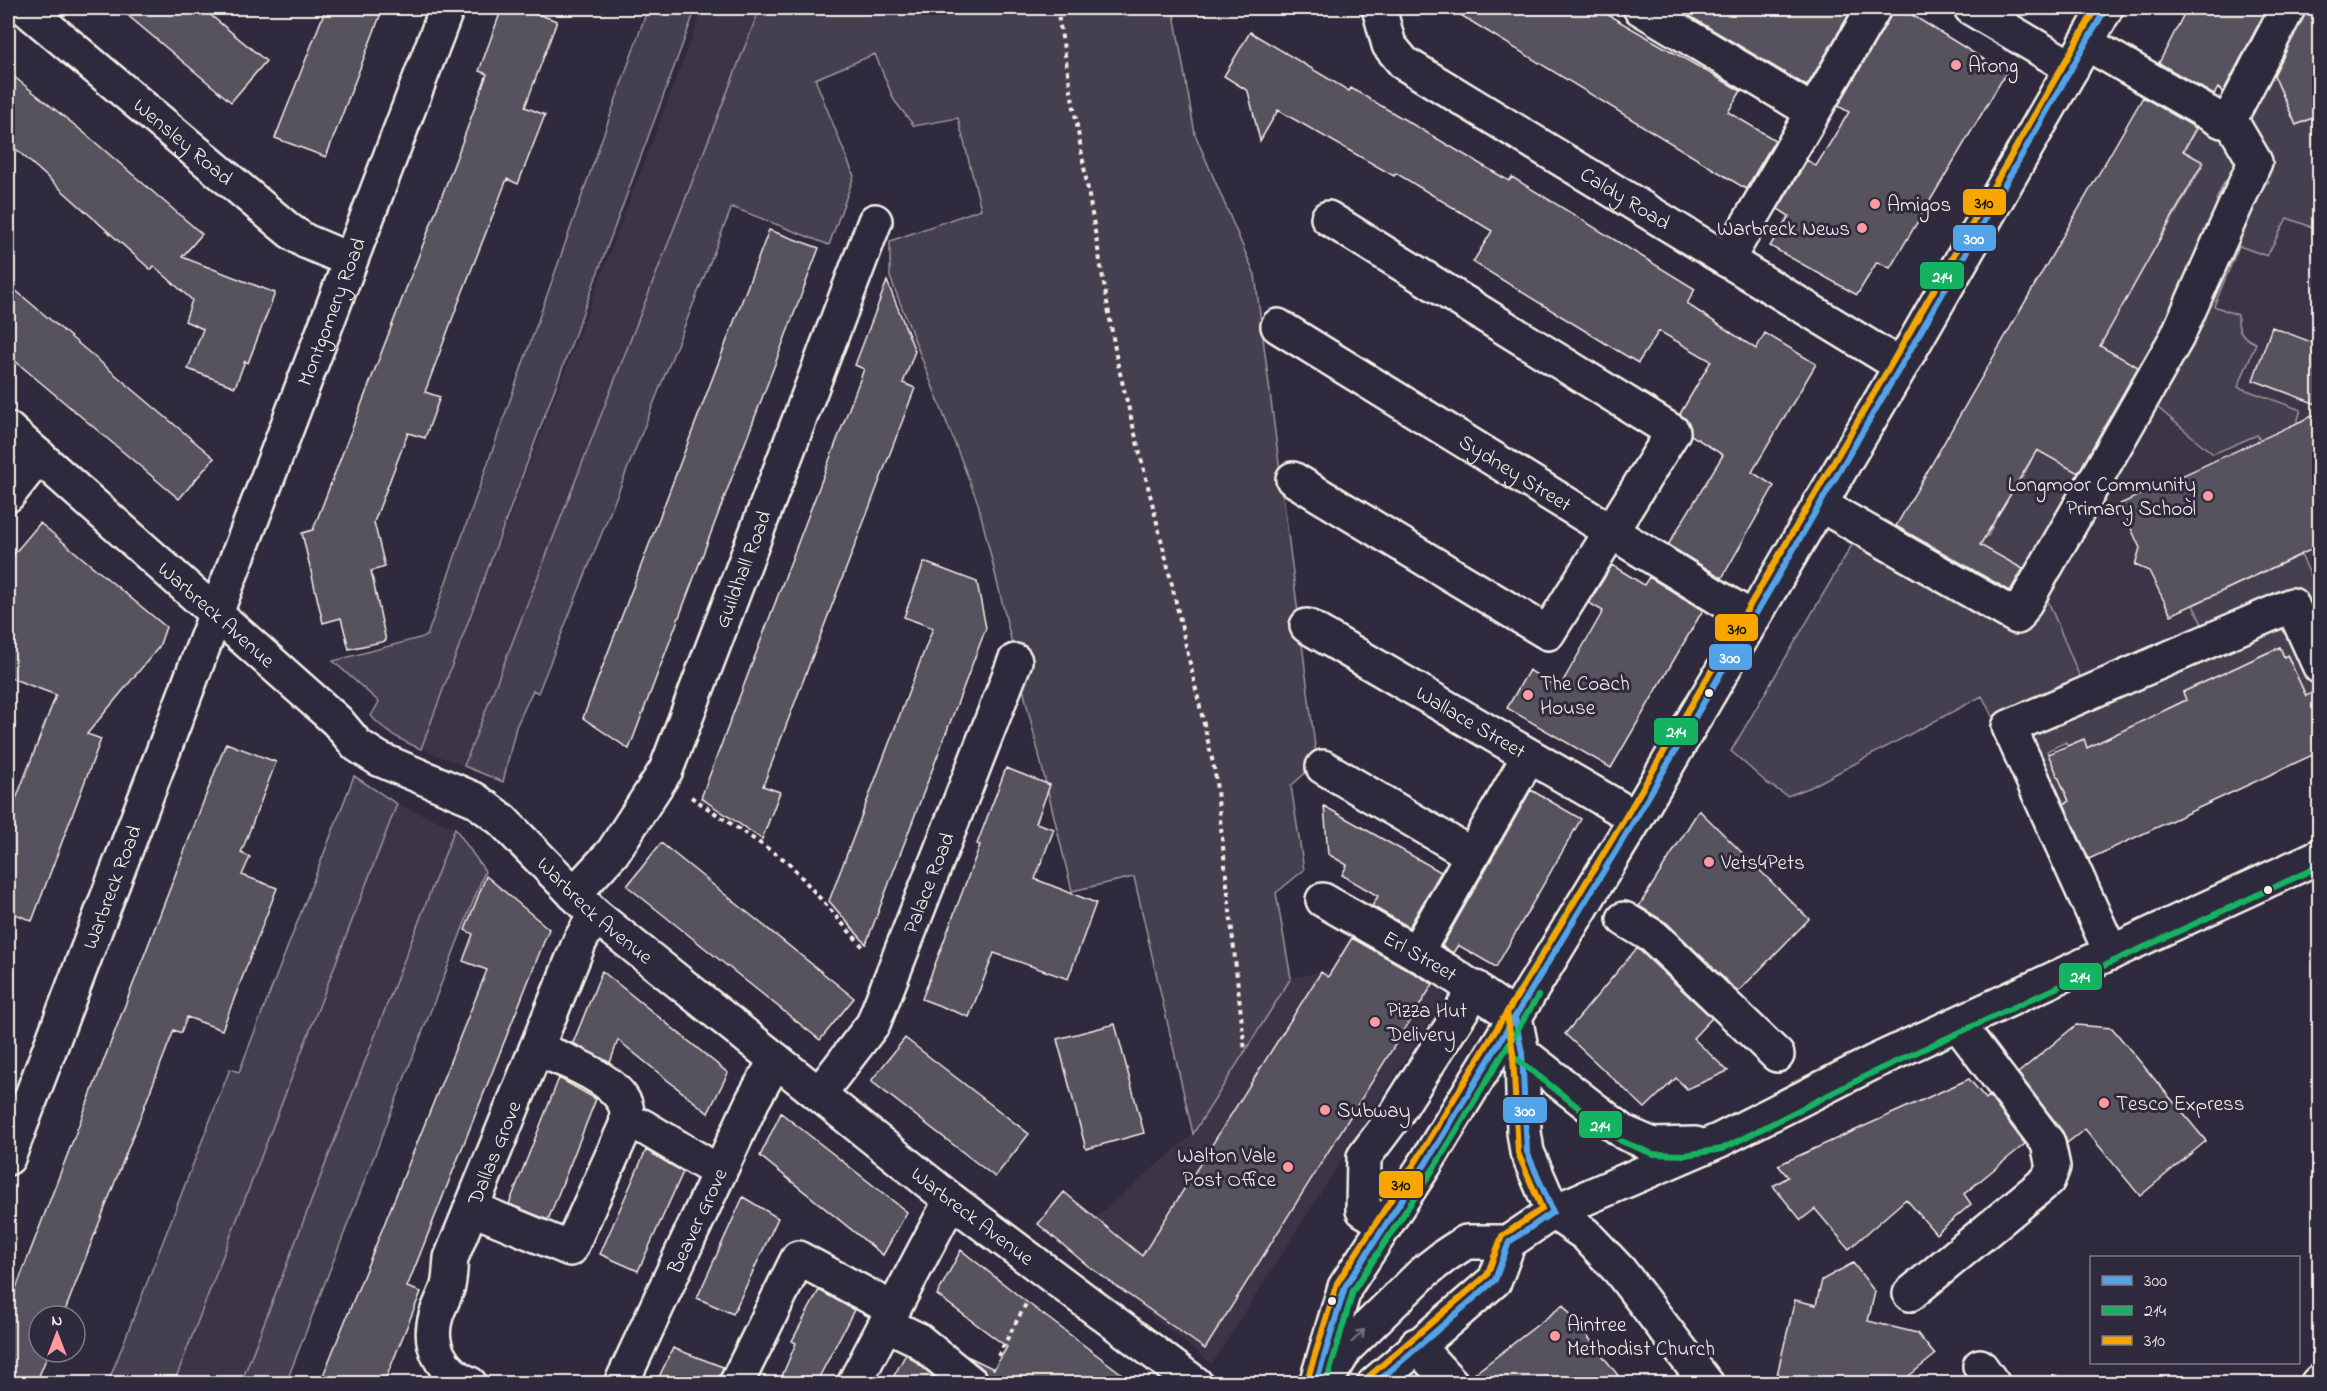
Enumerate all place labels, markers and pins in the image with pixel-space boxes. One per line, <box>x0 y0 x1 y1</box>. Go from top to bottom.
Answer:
place label: Arong <box>1968 52 2018 84</box>
marker: Arong <box>1949 58 1963 72</box>
place label: Amigos <box>1887 191 1951 223</box>
marker: Amigos <box>1868 197 1882 211</box>
place label: Warbreck News <box>1717 215 1850 245</box>
marker: Warbreck News <box>1855 221 1869 235</box>
place label: Longmoor Community Primary School <box>2008 471 2196 527</box>
marker: Longmoor Community Primary School <box>2201 489 2215 503</box>
place label: The Coach House <box>1540 670 1630 724</box>
unlabelled marker <box>1703 687 1715 699</box>
marker: The Coach House <box>1521 688 1535 702</box>
place label: Vets4Pets <box>1720 849 1805 879</box>
marker: Vets4Pets <box>1702 855 1716 869</box>
unlabelled marker <box>2262 884 2274 896</box>
place label: Pizza Hut Delivery <box>1386 997 1467 1053</box>
marker: Pizza Hut Delivery <box>1368 1015 1382 1029</box>
place label: Tesco Express <box>2116 1090 2244 1120</box>
marker: Tesco Express <box>2097 1096 2111 1110</box>
place label: Subway <box>1337 1097 1410 1129</box>
marker: Subway <box>1318 1103 1332 1117</box>
place label: Walton Vale Post Office <box>1177 1142 1277 1196</box>
marker: Walton Vale Post Office <box>1281 1160 1295 1174</box>
unlabelled marker <box>1326 1295 1338 1307</box>
place label: Aintree Methodist Church <box>1567 1311 1715 1365</box>
marker: Aintree Methodist Church <box>1548 1329 1562 1343</box>

